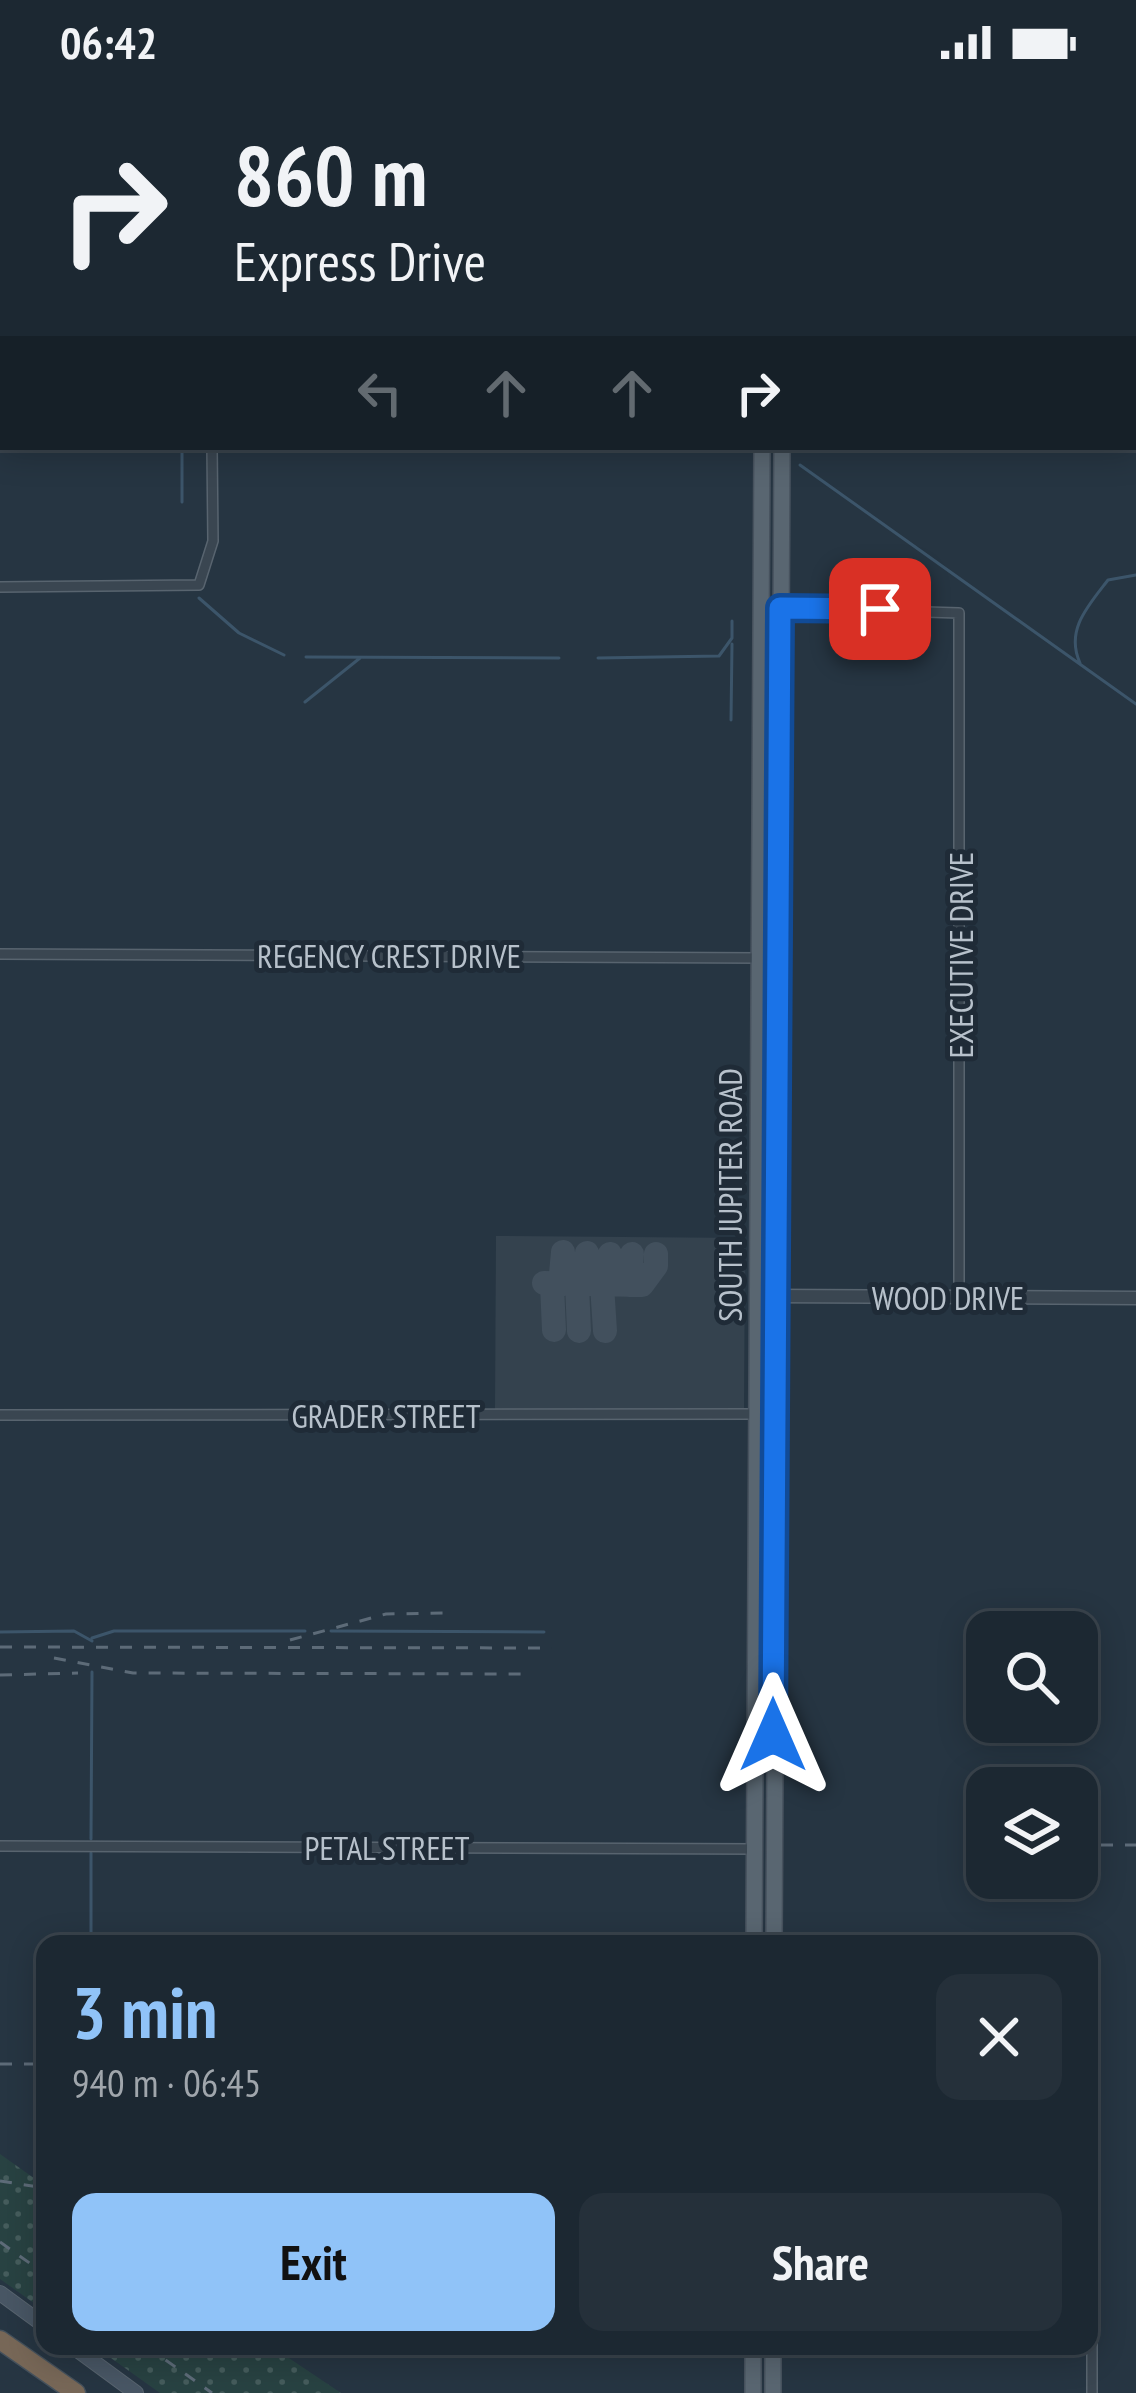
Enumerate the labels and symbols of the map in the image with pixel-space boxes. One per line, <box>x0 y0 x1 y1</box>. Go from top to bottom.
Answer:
pin <box>829 558 931 660</box>
street label: EXECUTIVE DRIVE <box>939 852 982 1058</box>
street label: REGENCY CREST DRIVE <box>257 934 521 977</box>
street label: SOUTH JUPITER ROAD <box>708 1068 751 1322</box>
street label: WOOD DRIVE <box>872 1276 1024 1319</box>
street label: GRADER STREET <box>291 1394 481 1437</box>
position arrow <box>710 1672 836 1798</box>
street label: PETAL STREET <box>305 1826 470 1869</box>

